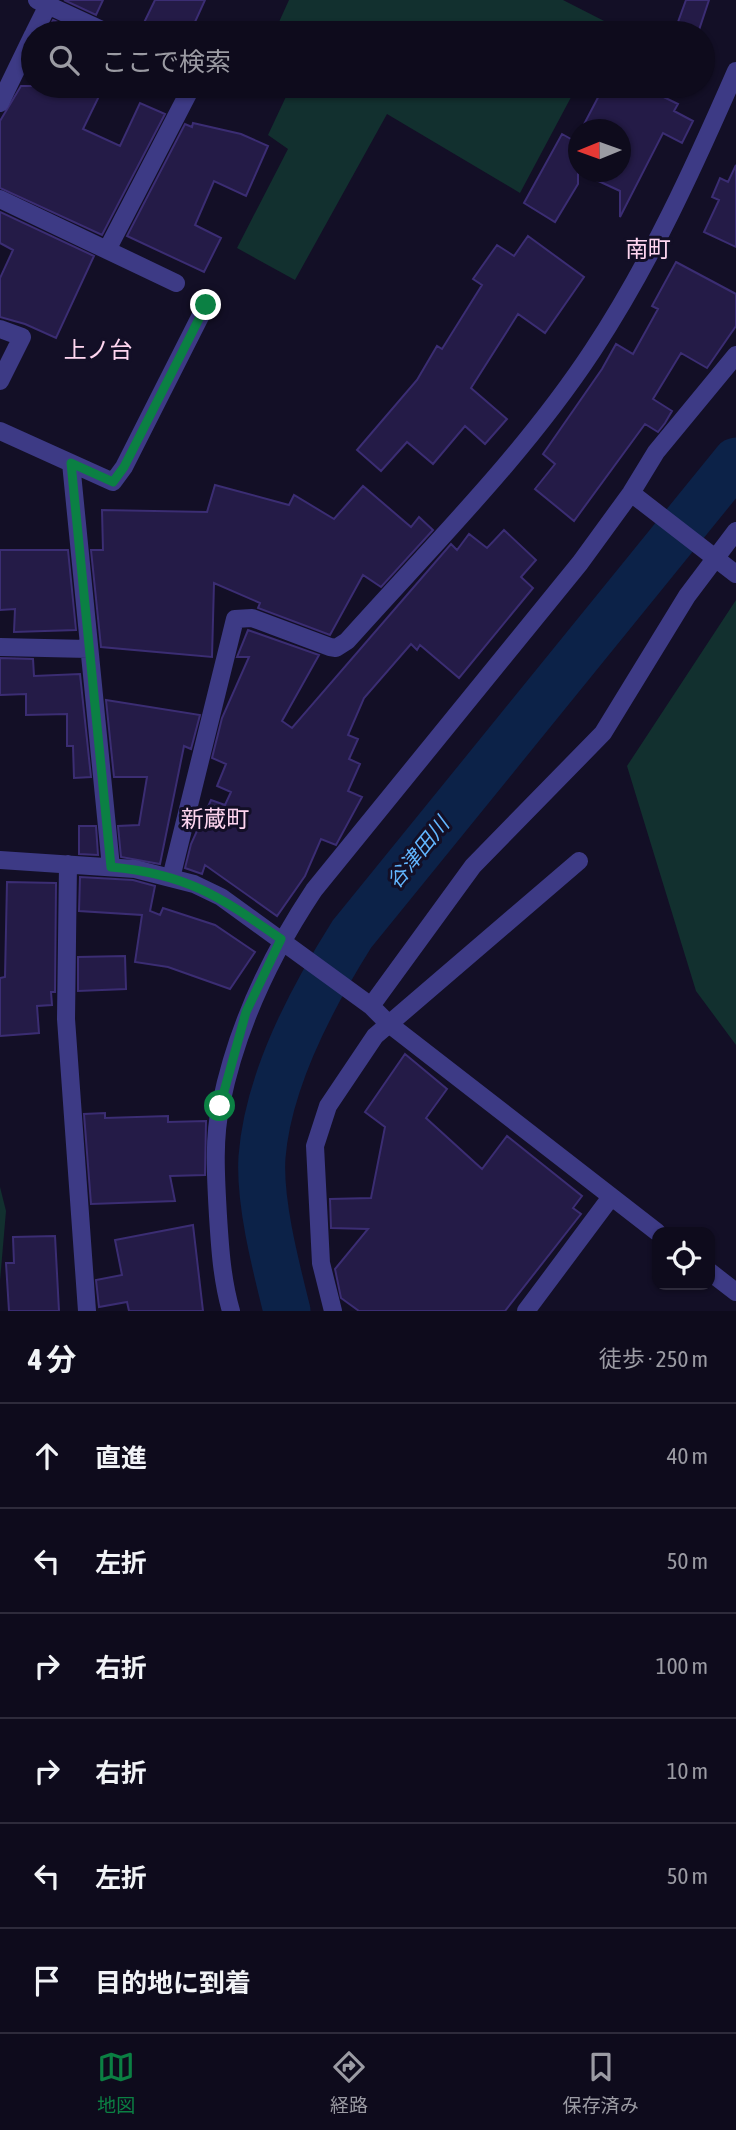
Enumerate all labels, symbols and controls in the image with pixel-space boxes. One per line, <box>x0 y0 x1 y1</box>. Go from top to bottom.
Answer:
search box <box>21 21 715 98</box>
icon: search <box>45 41 83 79</box>
text: ここで検索 <box>101 47 231 77</box>
north arrow <box>568 119 631 182</box>
district label: 南町 <box>625 236 671 262</box>
route end <box>190 289 221 320</box>
district label: 上ノ台 <box>64 337 133 363</box>
district label: 新蔵町 <box>181 806 250 832</box>
water label: 谷津田川 <box>381 811 454 893</box>
route start <box>204 1090 235 1121</box>
map controls <box>652 1227 715 1290</box>
button: locate <box>652 1227 715 1290</box>
text: 4 分 <box>28 1342 76 1376</box>
text: 徒歩 · 250 m <box>599 1346 708 1372</box>
icon: ahead <box>28 1437 66 1475</box>
text: 直進 <box>95 1443 147 1473</box>
text: 40 m <box>667 1443 708 1469</box>
icon: left <box>28 1542 66 1580</box>
text: 左折 <box>95 1548 147 1578</box>
text: 50 m <box>667 1548 708 1574</box>
icon: right <box>28 1647 66 1685</box>
text: 右折 <box>95 1653 147 1683</box>
text: 100 m <box>656 1653 708 1679</box>
icon: right <box>28 1752 66 1790</box>
text: 右折 <box>95 1758 147 1788</box>
text: 10 m <box>667 1758 708 1784</box>
icon: left <box>28 1857 66 1895</box>
text: 左折 <box>95 1863 147 1893</box>
text: 50 m <box>667 1863 708 1889</box>
icon: arrive <box>28 1962 66 2000</box>
text: 目的地に到着 <box>95 1968 251 1998</box>
tab: 地図 <box>97 2048 135 2117</box>
tab: 経路 <box>330 2048 368 2117</box>
tab: 保存済み <box>563 2048 639 2117</box>

